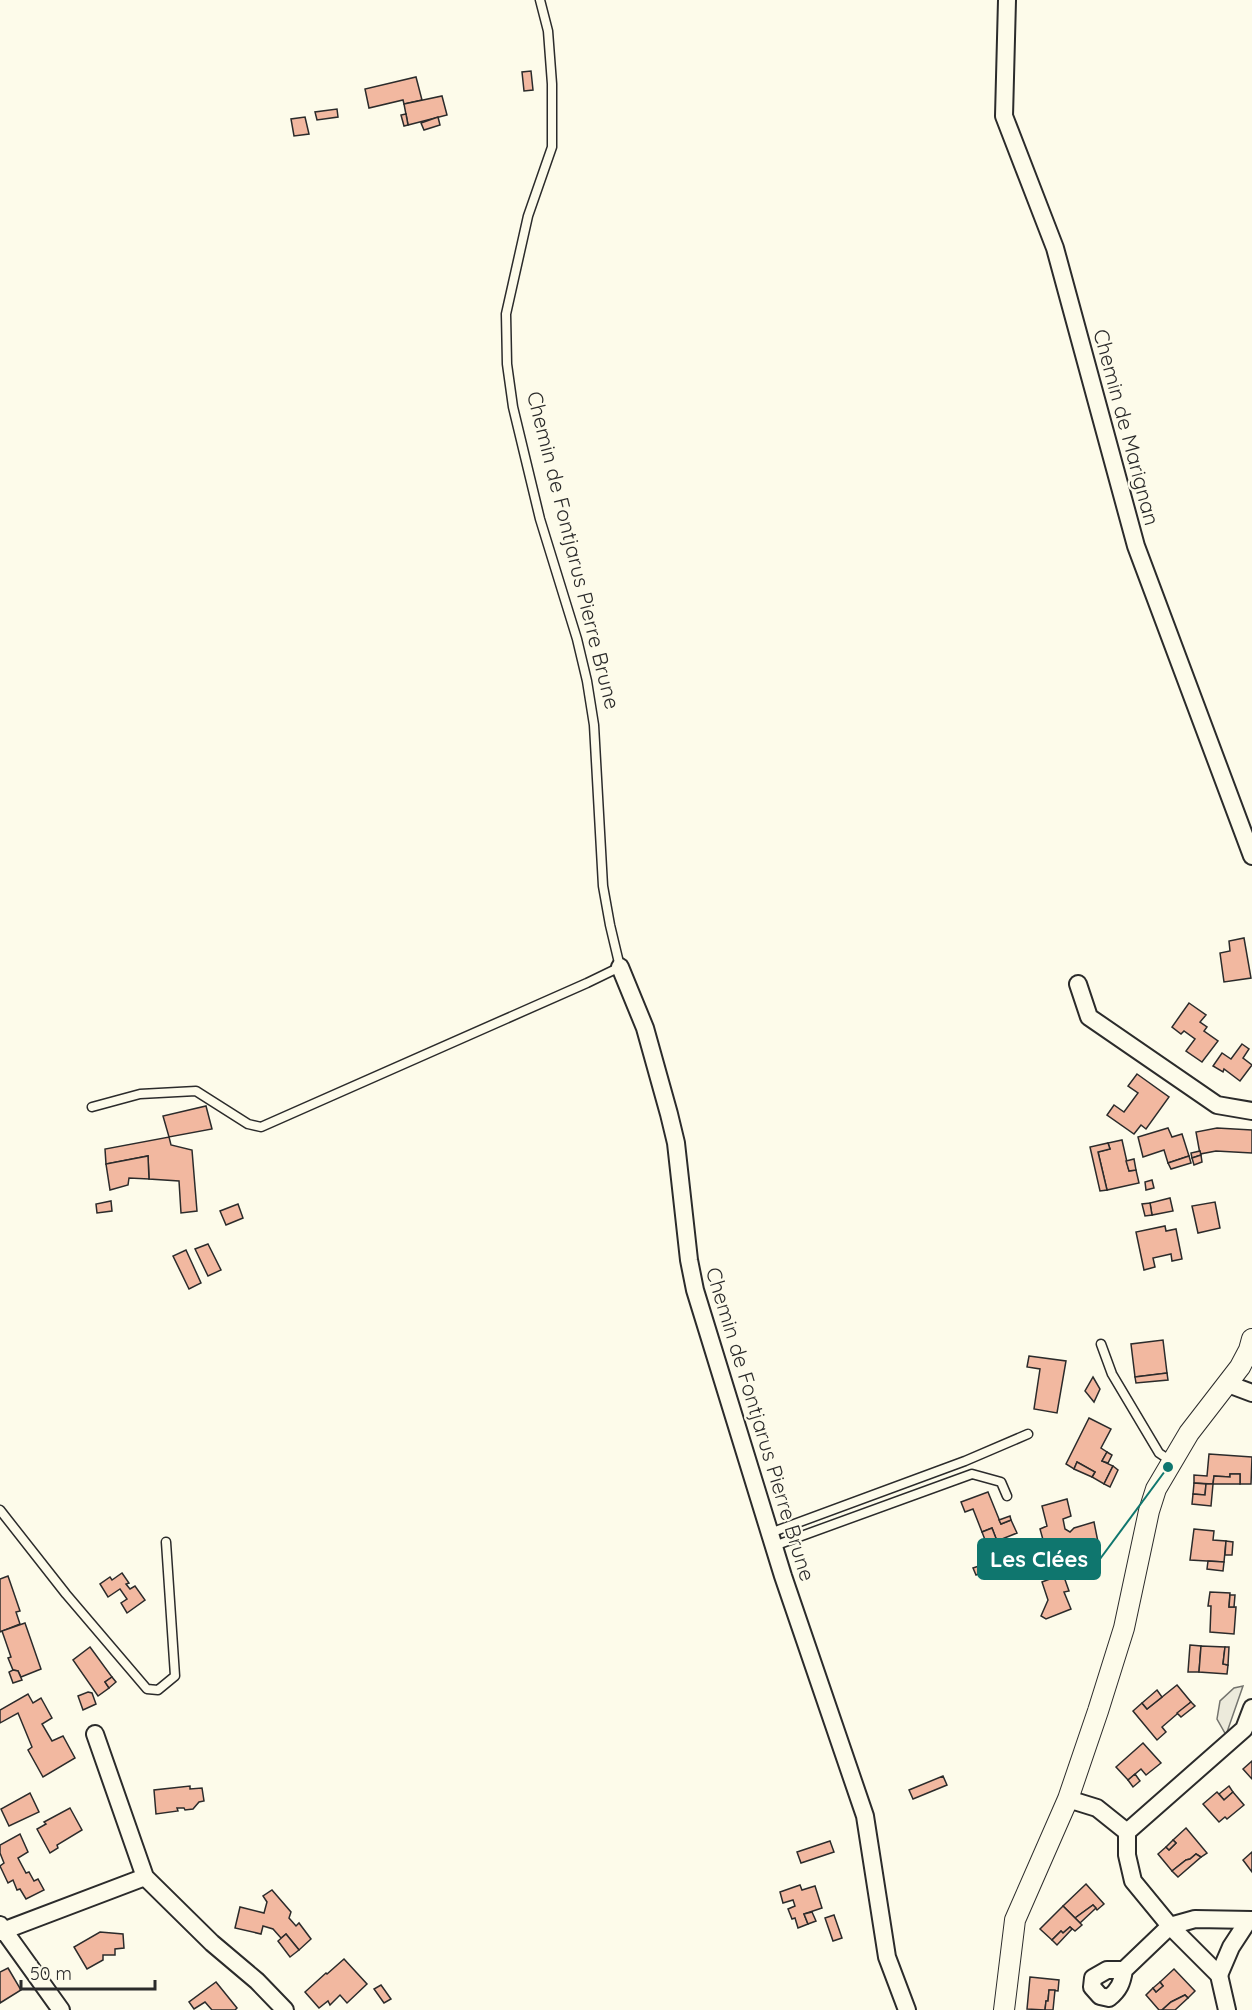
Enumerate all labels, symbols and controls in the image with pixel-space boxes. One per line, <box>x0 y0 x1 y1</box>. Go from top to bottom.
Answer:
street label: Chemin de Marignan <box>1088 326 1166 528</box>
street label: Chemin de Fontjarus Pierre Brune <box>522 388 626 712</box>
street label: Chemin de Fontjarus Pierre Brune <box>701 1264 821 1584</box>
callout: Les Clées <box>978 1539 1100 1579</box>
text: Les Clées <box>990 1545 1088 1573</box>
scale bar <box>21 1953 154 1991</box>
text: 50 m <box>30 1962 72 1985</box>

